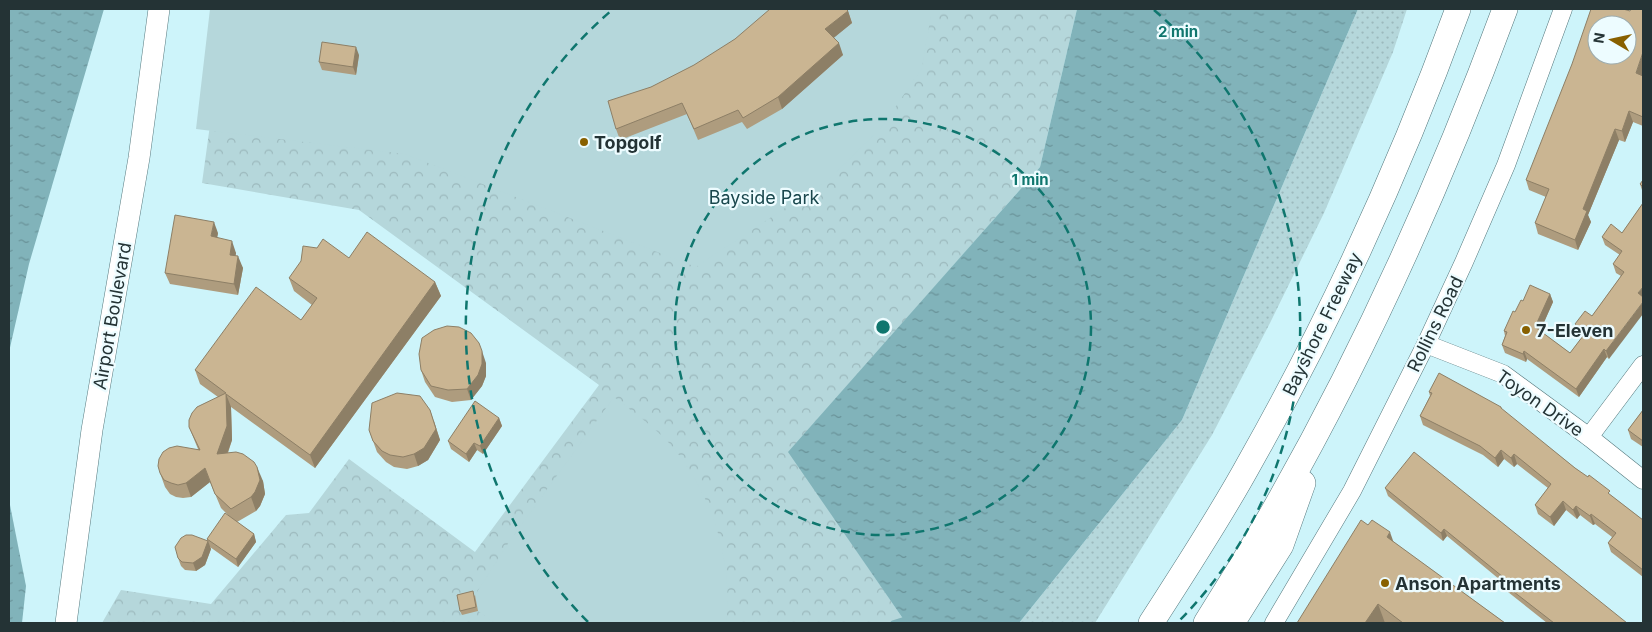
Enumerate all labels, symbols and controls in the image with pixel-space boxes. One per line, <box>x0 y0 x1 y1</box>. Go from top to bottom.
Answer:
north arrow <box>1587 15 1637 65</box>
text: 2 min <box>1158 22 1198 41</box>
text: N <box>1589 31 1608 44</box>
place label: Topgolf <box>594 132 661 153</box>
marker: Topgolf <box>578 136 590 148</box>
text: 1 min <box>1011 170 1049 189</box>
park label: Bayside Park <box>709 187 819 208</box>
street label: Airport Boulevard <box>89 241 135 391</box>
street label: Bayshore Freeway <box>1278 249 1366 399</box>
street label: Rollins Road <box>1403 273 1467 375</box>
centre of rings <box>874 318 892 336</box>
place label: 7-Eleven <box>1536 320 1614 341</box>
marker: 7-Eleven <box>1520 324 1532 336</box>
street label: Toyon Drive <box>1492 365 1588 441</box>
place label: Anson Apartments <box>1395 573 1561 594</box>
marker: Anson Apartments <box>1379 577 1391 589</box>

